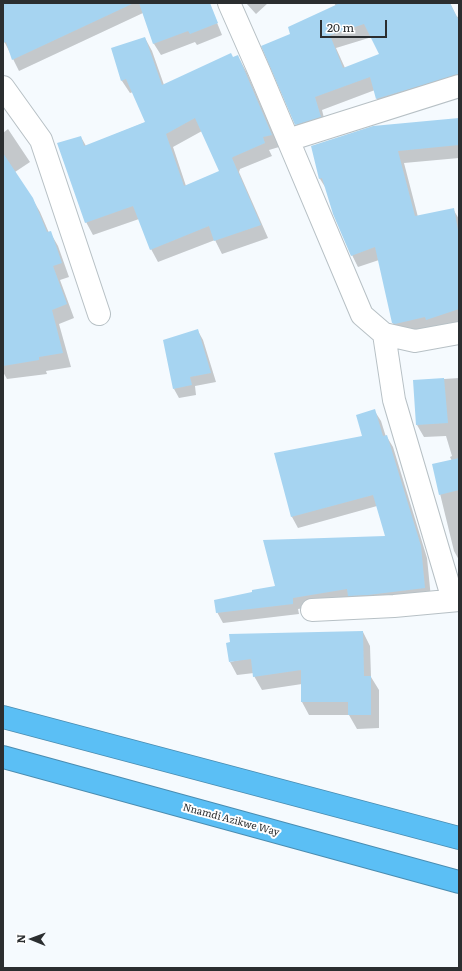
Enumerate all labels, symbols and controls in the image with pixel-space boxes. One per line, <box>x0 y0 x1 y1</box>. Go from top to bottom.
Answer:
scale bar <box>322 12 389 38</box>
text: 20 m <box>327 18 354 36</box>
street label: Nnamdi Azikwe Way <box>181 801 281 839</box>
north arrow <box>12 919 52 959</box>
text: N <box>12 934 28 944</box>

